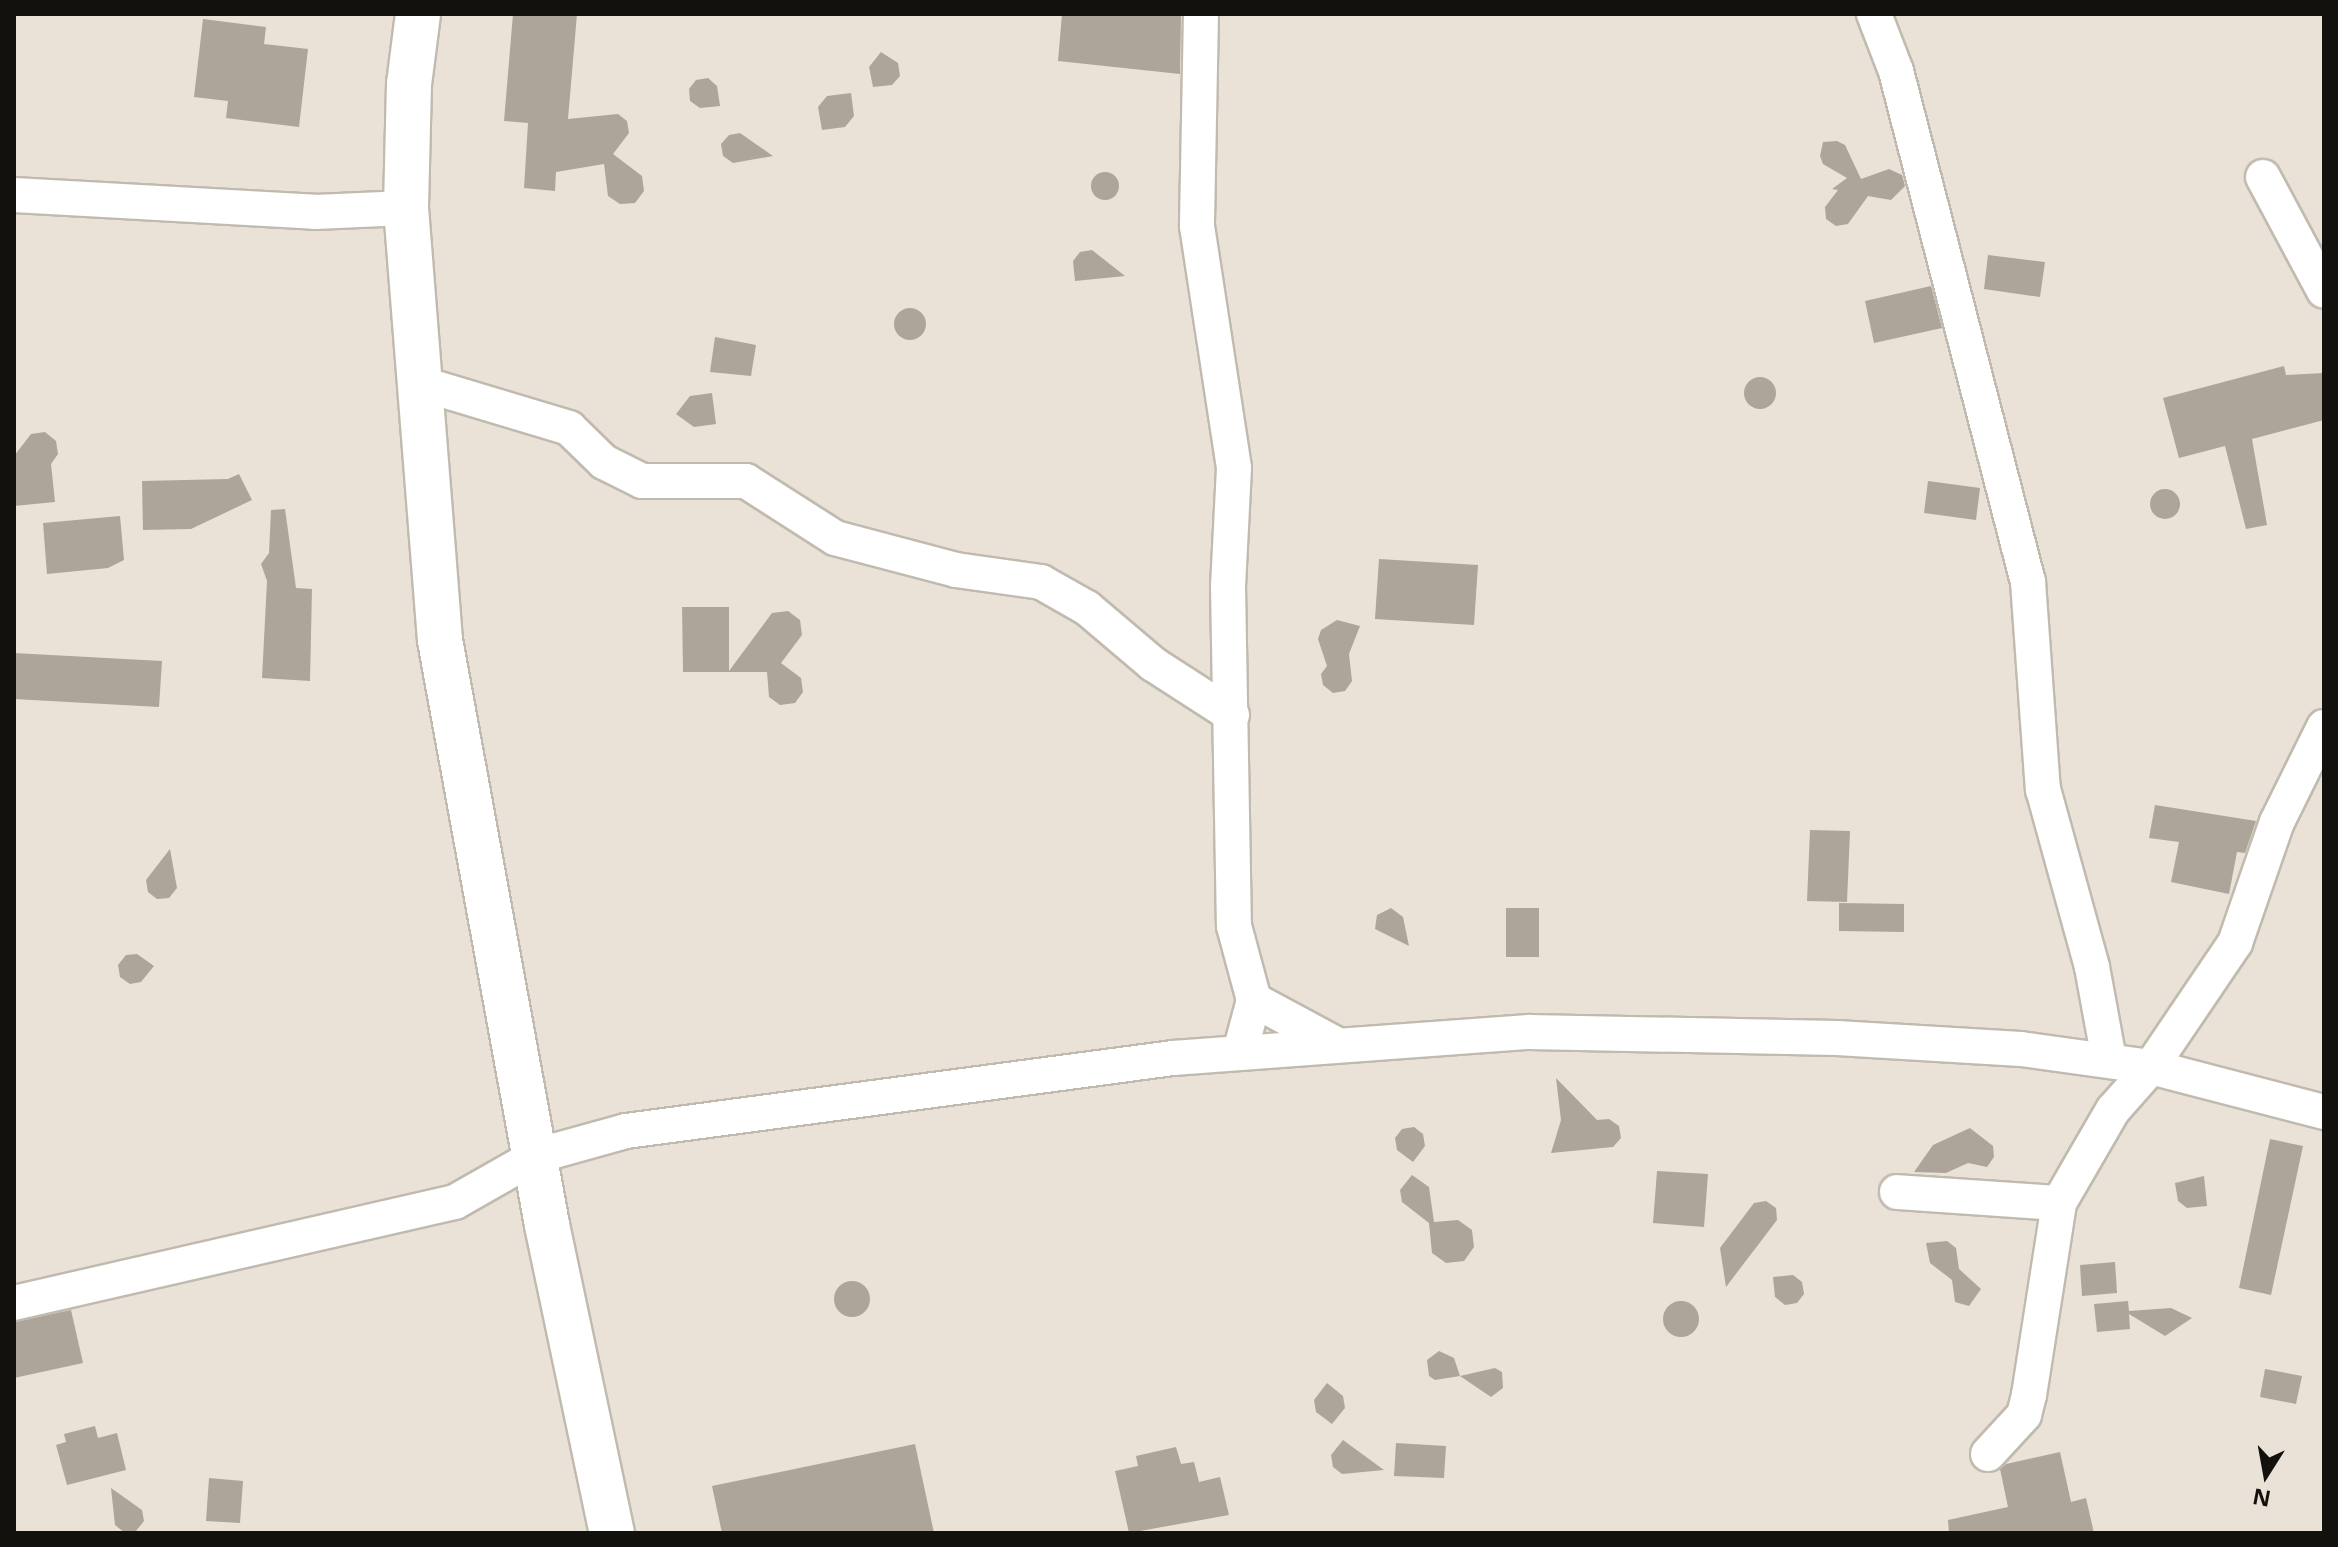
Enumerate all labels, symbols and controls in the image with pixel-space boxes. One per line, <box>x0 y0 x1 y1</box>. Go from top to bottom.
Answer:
north arrow <box>2226 1435 2306 1515</box>
text: N <box>2250 1482 2273 1515</box>

